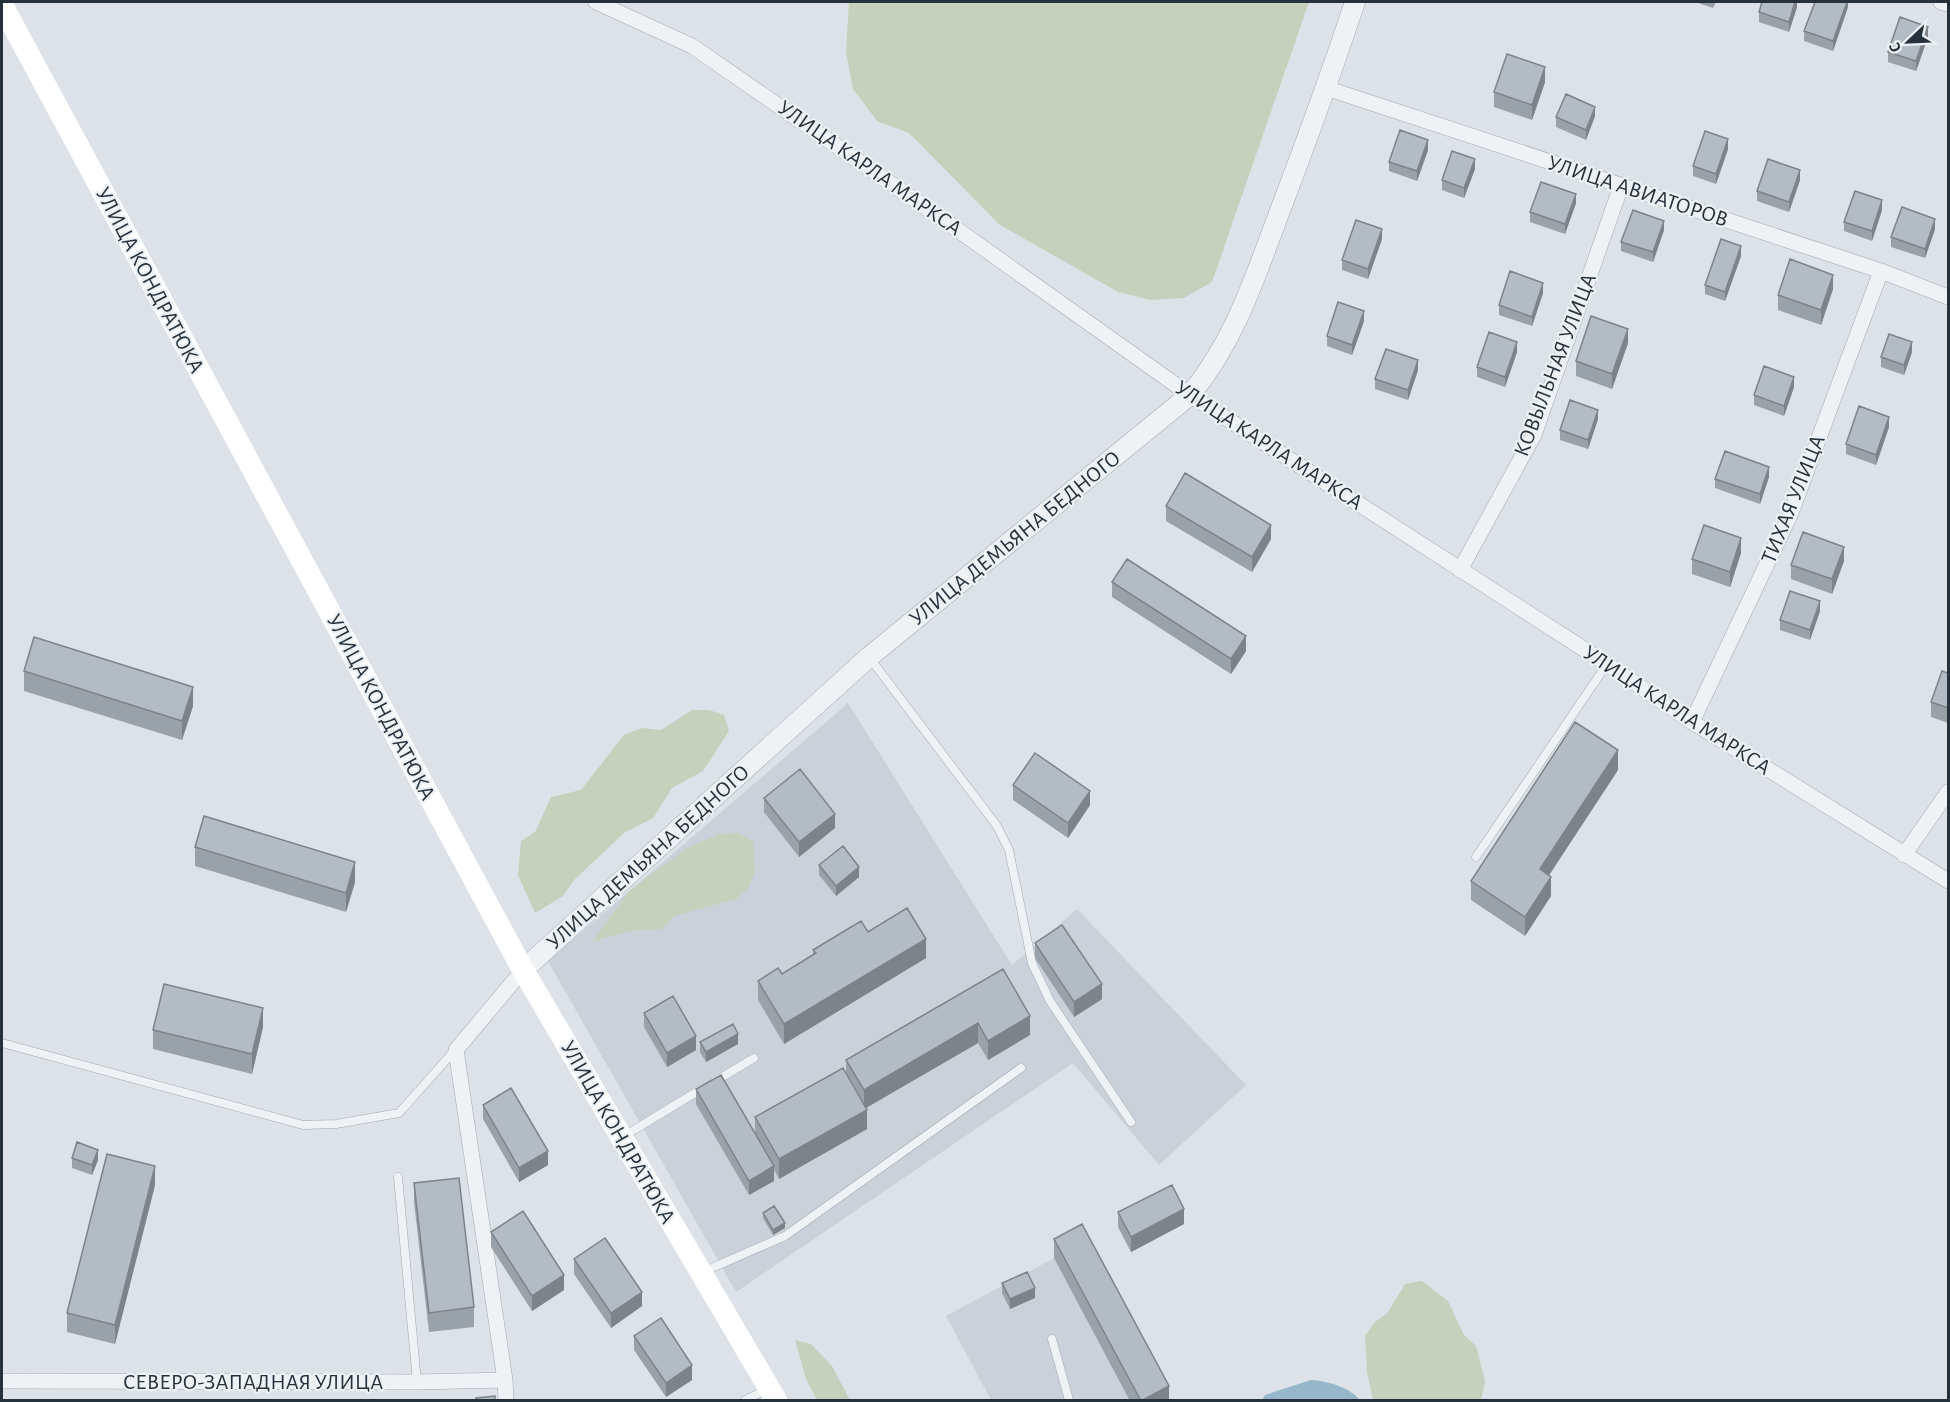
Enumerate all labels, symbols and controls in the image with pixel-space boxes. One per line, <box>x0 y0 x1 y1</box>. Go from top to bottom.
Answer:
north arrow <box>1878 12 1938 72</box>
text: С <box>1886 40 1904 55</box>
street label: УЛИЦА КАРЛА МАРКСА <box>774 96 966 240</box>
street label: УЛИЦА АВИАТОРОВ <box>1545 151 1731 231</box>
street label: УЛИЦА КОНДРАТЮКА <box>92 183 208 377</box>
street label: КОВЫЛЬНАЯ УЛИЦА <box>1510 270 1600 459</box>
street label: УЛИЦА КАРЛА МАРКСА <box>1171 376 1367 514</box>
street label: ТИХАЯ УЛИЦА <box>1757 432 1829 566</box>
street label: УЛИЦА ДЕМЬЯНА БЕДНОГО <box>905 446 1125 630</box>
street label: УЛИЦА КОНДРАТЮКА <box>323 610 439 804</box>
street label: УЛИЦА КАРЛА МАРКСА <box>1579 641 1775 779</box>
street label: УЛИЦА ДЕМЬЯНА БЕДНОГО <box>543 760 753 954</box>
street label: УЛИЦА КОНДРАТЮКА <box>557 1037 679 1227</box>
street label: СЕВЕРО-ЗАПАДНАЯ УЛИЦА <box>123 1371 383 1393</box>

